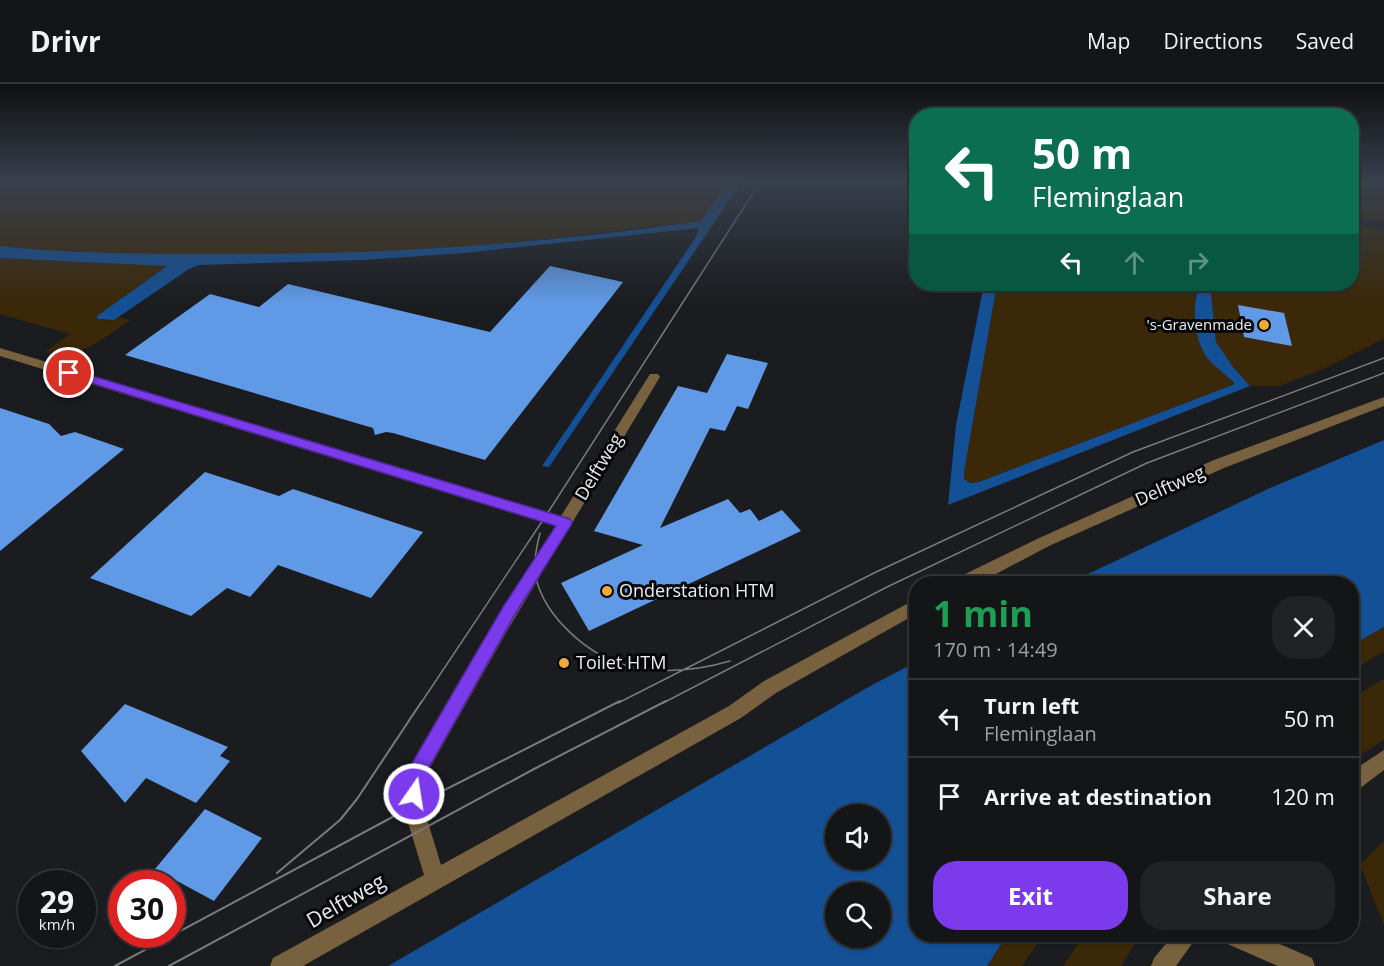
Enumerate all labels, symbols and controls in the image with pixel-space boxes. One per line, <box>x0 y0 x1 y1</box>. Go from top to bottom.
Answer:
text: Drivr <box>30 22 101 60</box>
text: Map <box>1087 27 1130 55</box>
text: Directions <box>1163 27 1263 55</box>
text: Saved <box>1296 27 1354 55</box>
text: 50 m <box>1032 124 1132 181</box>
icon: left <box>933 132 1011 210</box>
text: Fleminglaan <box>1032 178 1184 215</box>
icon: left <box>1055 246 1088 279</box>
icon: ahead <box>1118 246 1151 279</box>
icon: right <box>1181 246 1214 279</box>
place label: 's-Gravenmade <box>1146 314 1252 334</box>
marker: 's-Gravenmade <box>1257 318 1271 332</box>
pin <box>43 347 94 398</box>
icon: arrive <box>52 356 85 389</box>
street label: Delftweg <box>569 428 628 504</box>
street label: Delftweg <box>1131 459 1208 511</box>
place label: Onderstation HTM <box>619 578 774 602</box>
marker: Onderstation HTM <box>600 584 614 598</box>
text: 1 min <box>933 589 1033 638</box>
button: close <box>1272 596 1335 659</box>
text: 170 m · 14:49 <box>933 636 1058 663</box>
place label: Toilet HTM <box>576 650 666 674</box>
marker: Toilet HTM <box>557 656 571 670</box>
text: Turn left <box>984 690 1079 720</box>
icon: left <box>933 702 966 735</box>
text: 50 m <box>1284 703 1335 733</box>
text: Fleminglaan <box>984 720 1097 747</box>
position arrow <box>382 762 446 826</box>
icon: arrive <box>933 780 966 813</box>
text: Arrive at destination <box>984 781 1212 811</box>
text: 120 m <box>1271 781 1335 811</box>
map controls <box>825 804 891 948</box>
button: sound <box>825 804 891 870</box>
button: Exit <box>933 861 1128 930</box>
button: Share <box>1140 861 1335 930</box>
street label: Delftweg <box>301 866 390 934</box>
speed limit sign: 30 <box>108 870 186 948</box>
text: 29 <box>40 881 74 922</box>
button: search <box>825 882 891 948</box>
text: km/h <box>39 914 75 934</box>

